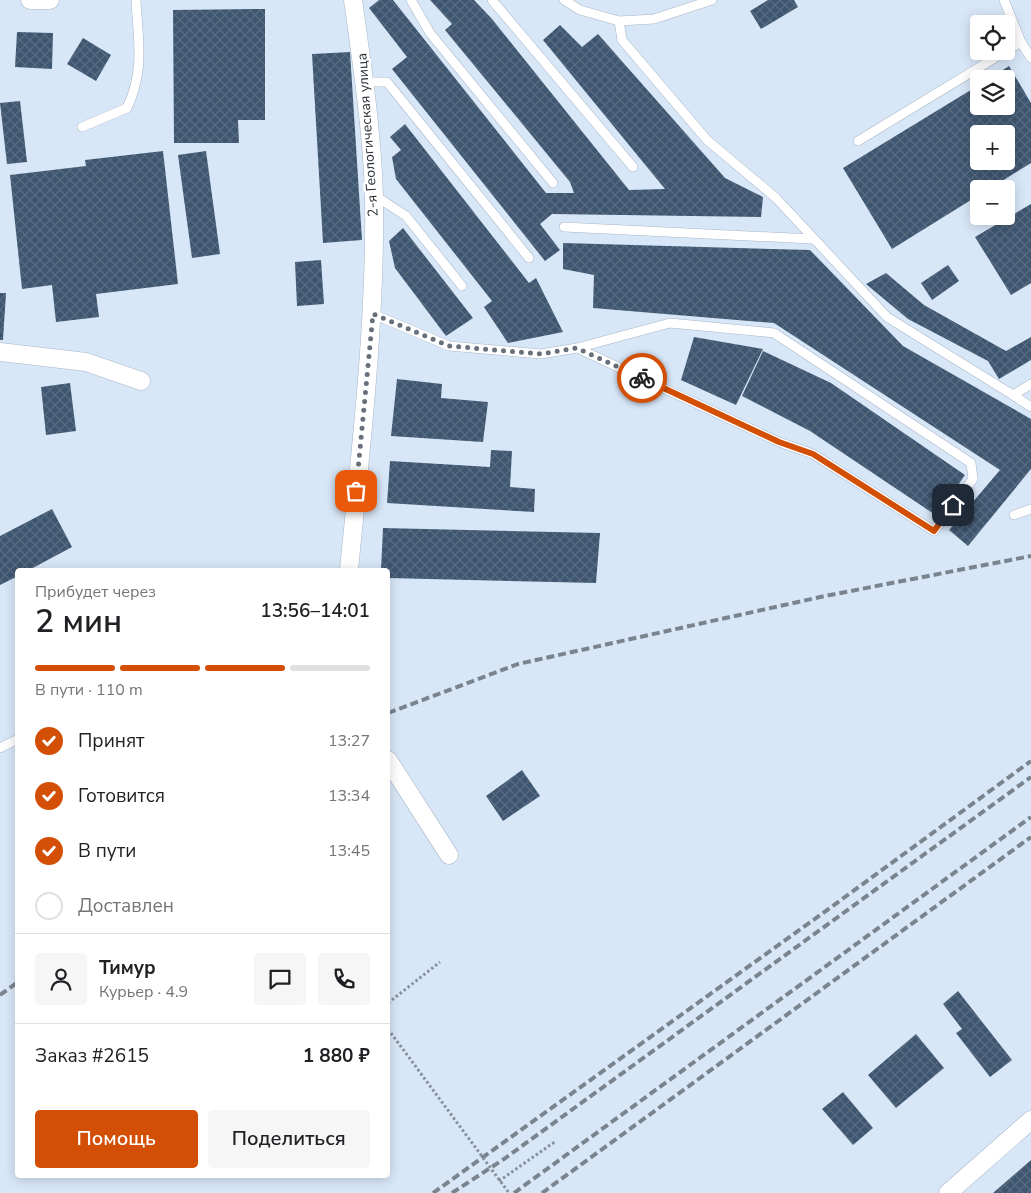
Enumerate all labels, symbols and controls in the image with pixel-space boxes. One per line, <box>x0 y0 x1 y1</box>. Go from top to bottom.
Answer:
map controls <box>970 15 1015 225</box>
button: locate <box>970 15 1015 60</box>
street label: 2-я Геологическая улица <box>352 52 383 217</box>
button: layers <box>970 70 1015 115</box>
button: + <box>970 125 1015 170</box>
button: − <box>970 180 1015 225</box>
courier <box>617 353 667 403</box>
icon: bike <box>628 364 656 392</box>
pin <box>335 470 377 512</box>
icon: bag <box>342 477 370 505</box>
pin <box>932 484 974 526</box>
icon: home <box>939 491 967 519</box>
text: Прибудет через <box>35 581 156 603</box>
text: 13:56–14:01 <box>260 598 370 624</box>
text: 2 мин <box>35 600 122 643</box>
text: В пути · 110 m <box>35 679 143 701</box>
icon: check <box>35 727 63 755</box>
text: Принят <box>78 728 145 754</box>
text: 13:27 <box>328 730 370 752</box>
icon: check <box>35 782 63 810</box>
text: Готовится <box>78 783 165 809</box>
text: 13:34 <box>328 785 370 807</box>
icon: check <box>35 837 63 865</box>
text: В пути <box>78 838 136 864</box>
text: 13:45 <box>328 840 370 862</box>
text: Доставлен <box>78 893 174 919</box>
button: person <box>35 953 87 1005</box>
button: chat <box>254 953 306 1005</box>
button: phone <box>318 953 370 1005</box>
text: Тимур <box>99 955 156 981</box>
text: Курьер · 4.9 <box>99 981 188 1003</box>
text: Заказ #2615 <box>35 1043 149 1069</box>
text: 1 880 ₽ <box>303 1043 370 1069</box>
button: Помощь <box>35 1110 198 1168</box>
button: Поделиться <box>208 1110 370 1168</box>

